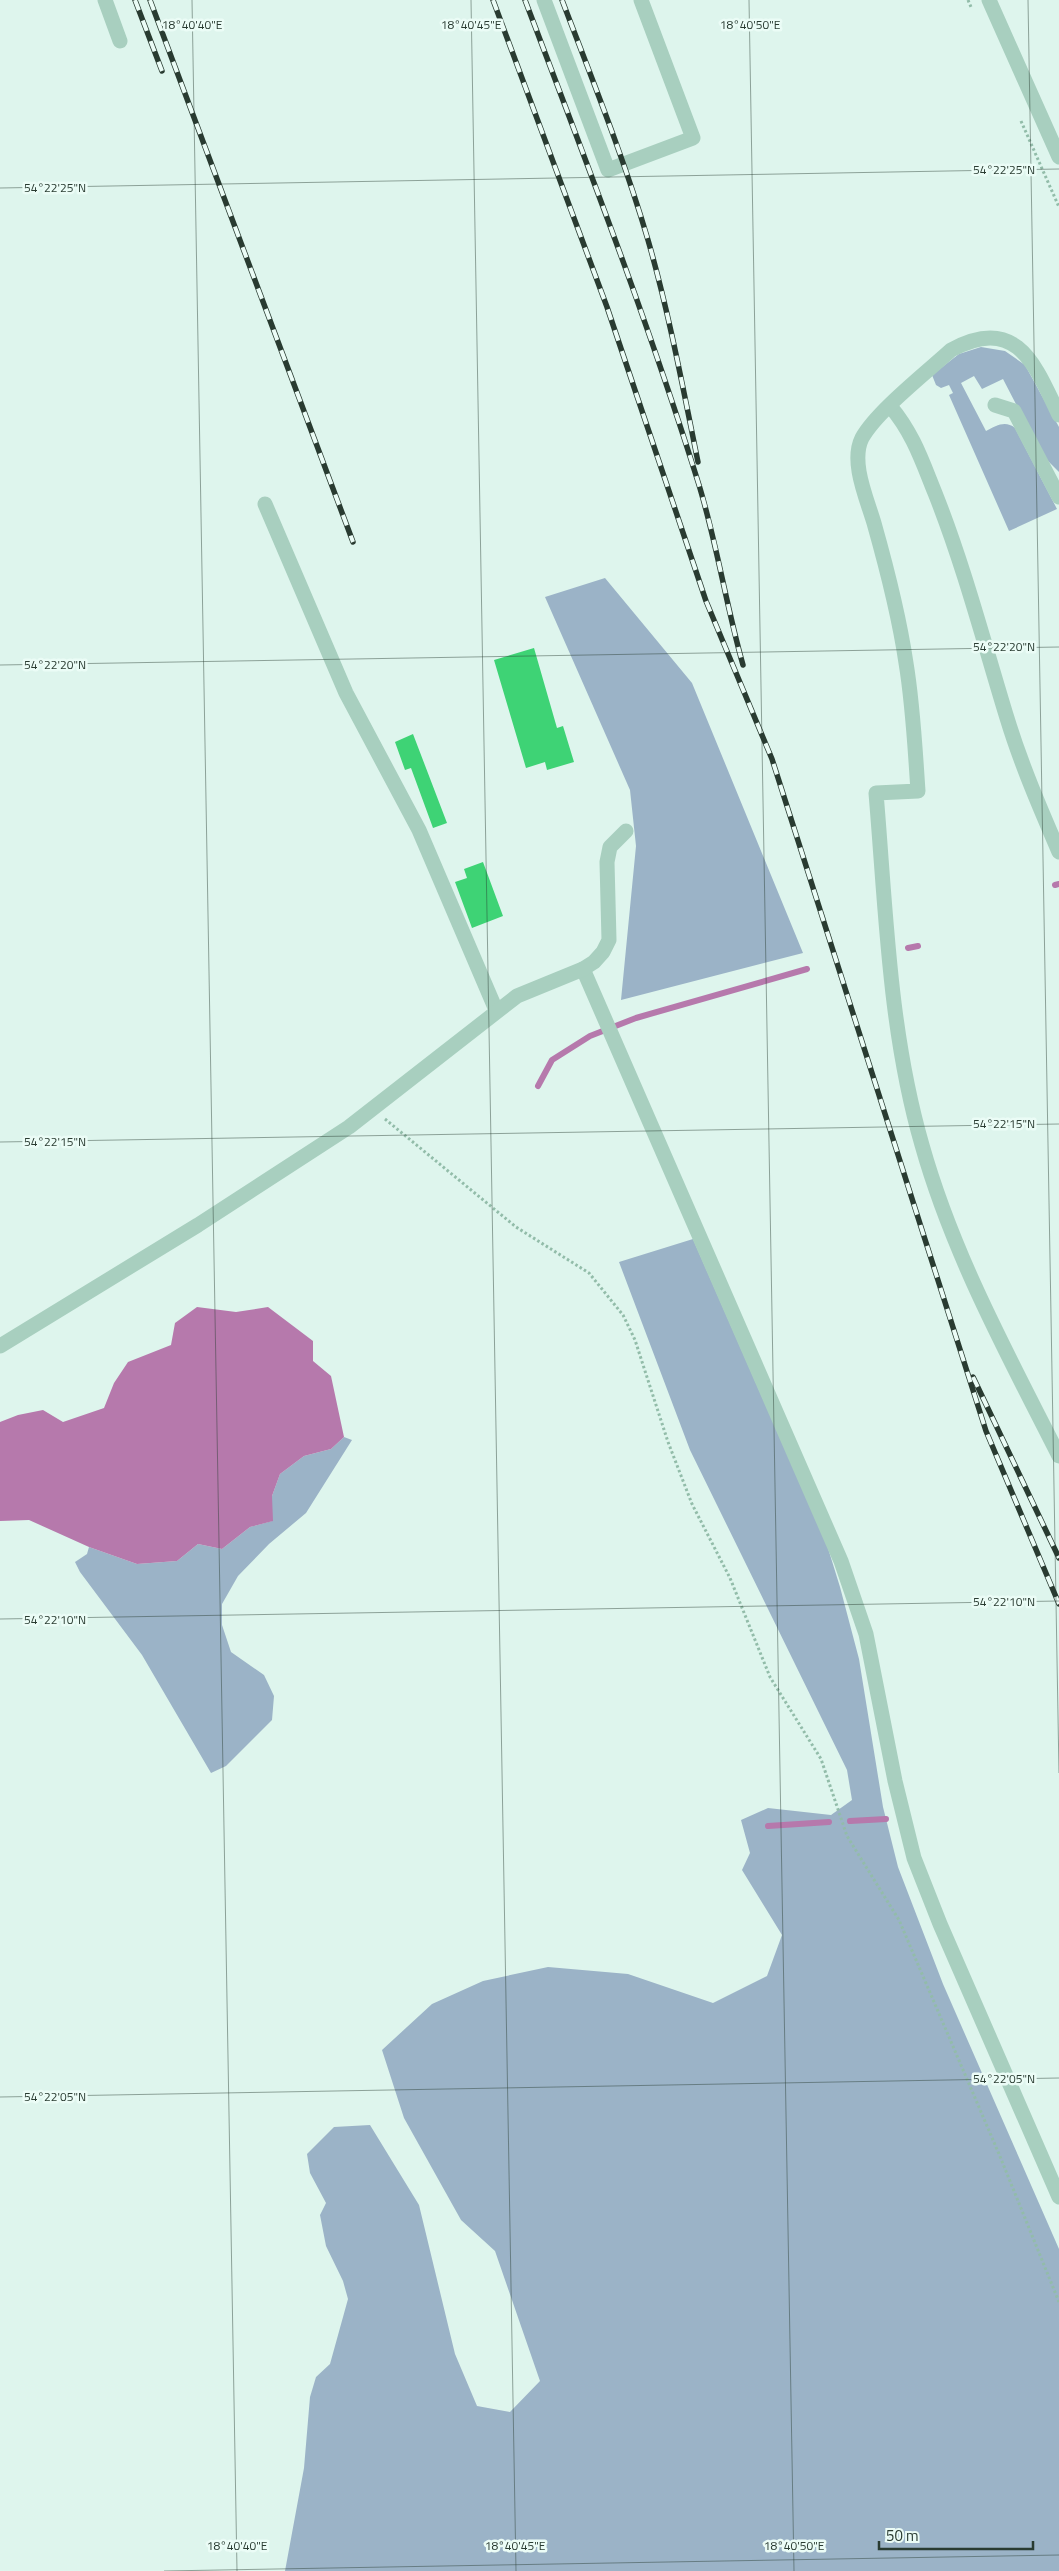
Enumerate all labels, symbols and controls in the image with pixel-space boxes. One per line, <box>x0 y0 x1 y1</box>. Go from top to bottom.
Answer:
text: 18°40'40"E <box>162 15 223 34</box>
text: 18°40'45"E <box>441 15 502 34</box>
text: 18°40'50"E <box>720 15 781 34</box>
text: 54°22'25"N <box>973 160 1035 179</box>
text: 54°22'25"N <box>24 178 86 197</box>
text: 54°22'20"N <box>973 637 1035 656</box>
text: 54°22'20"N <box>24 655 86 674</box>
text: 54°22'15"N <box>973 1114 1035 1133</box>
text: 54°22'15"N <box>24 1132 86 1151</box>
text: 54°22'10"N <box>973 1592 1035 1611</box>
text: 54°22'10"N <box>24 1610 86 1629</box>
text: 54°22'05"N <box>973 2069 1035 2088</box>
text: 54°22'05"N <box>24 2087 86 2106</box>
scale bar <box>879 2518 1033 2550</box>
text: 50 m <box>886 2524 919 2547</box>
text: 18°40'40"E <box>207 2536 268 2555</box>
text: 18°40'45"E <box>485 2536 546 2555</box>
text: 18°40'50"E <box>764 2536 825 2555</box>

